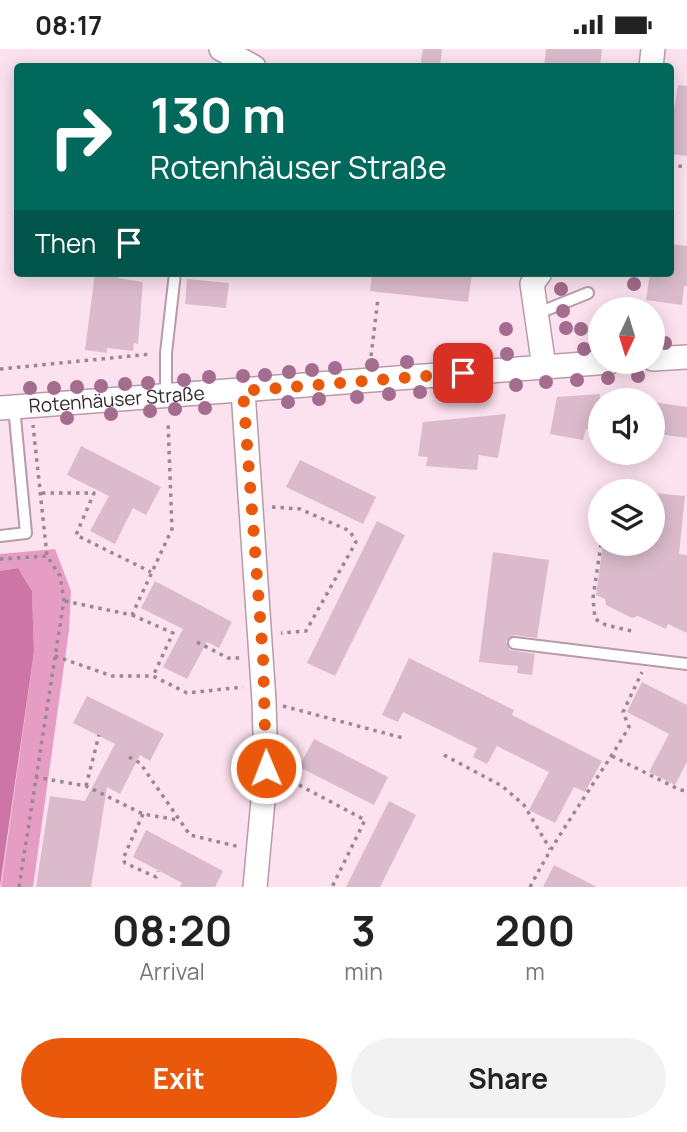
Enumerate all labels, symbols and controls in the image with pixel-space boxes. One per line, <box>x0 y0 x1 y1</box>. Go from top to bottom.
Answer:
text: 08:17 <box>35 7 102 43</box>
text: 130 m <box>150 81 286 148</box>
icon: right <box>35 91 126 182</box>
text: Rotenhäuser Straße <box>150 145 447 189</box>
icon: arrive <box>110 224 148 262</box>
text: Then <box>35 225 96 261</box>
north arrow <box>588 297 665 375</box>
map controls <box>588 297 665 556</box>
pin <box>433 343 493 403</box>
icon: arrive <box>444 354 482 392</box>
street label: Rotenhäuser Straße <box>28 380 206 419</box>
button: sound <box>588 388 665 465</box>
button: layers <box>588 479 665 556</box>
position arrow <box>229 731 303 805</box>
text: 08:20 <box>112 901 232 959</box>
text: 3 <box>351 901 376 959</box>
text: 200 <box>495 901 575 959</box>
text: Arrival <box>139 955 205 987</box>
text: min <box>344 955 383 987</box>
text: m <box>525 955 545 987</box>
button: Exit <box>21 1038 337 1118</box>
button: Share <box>351 1038 666 1118</box>

